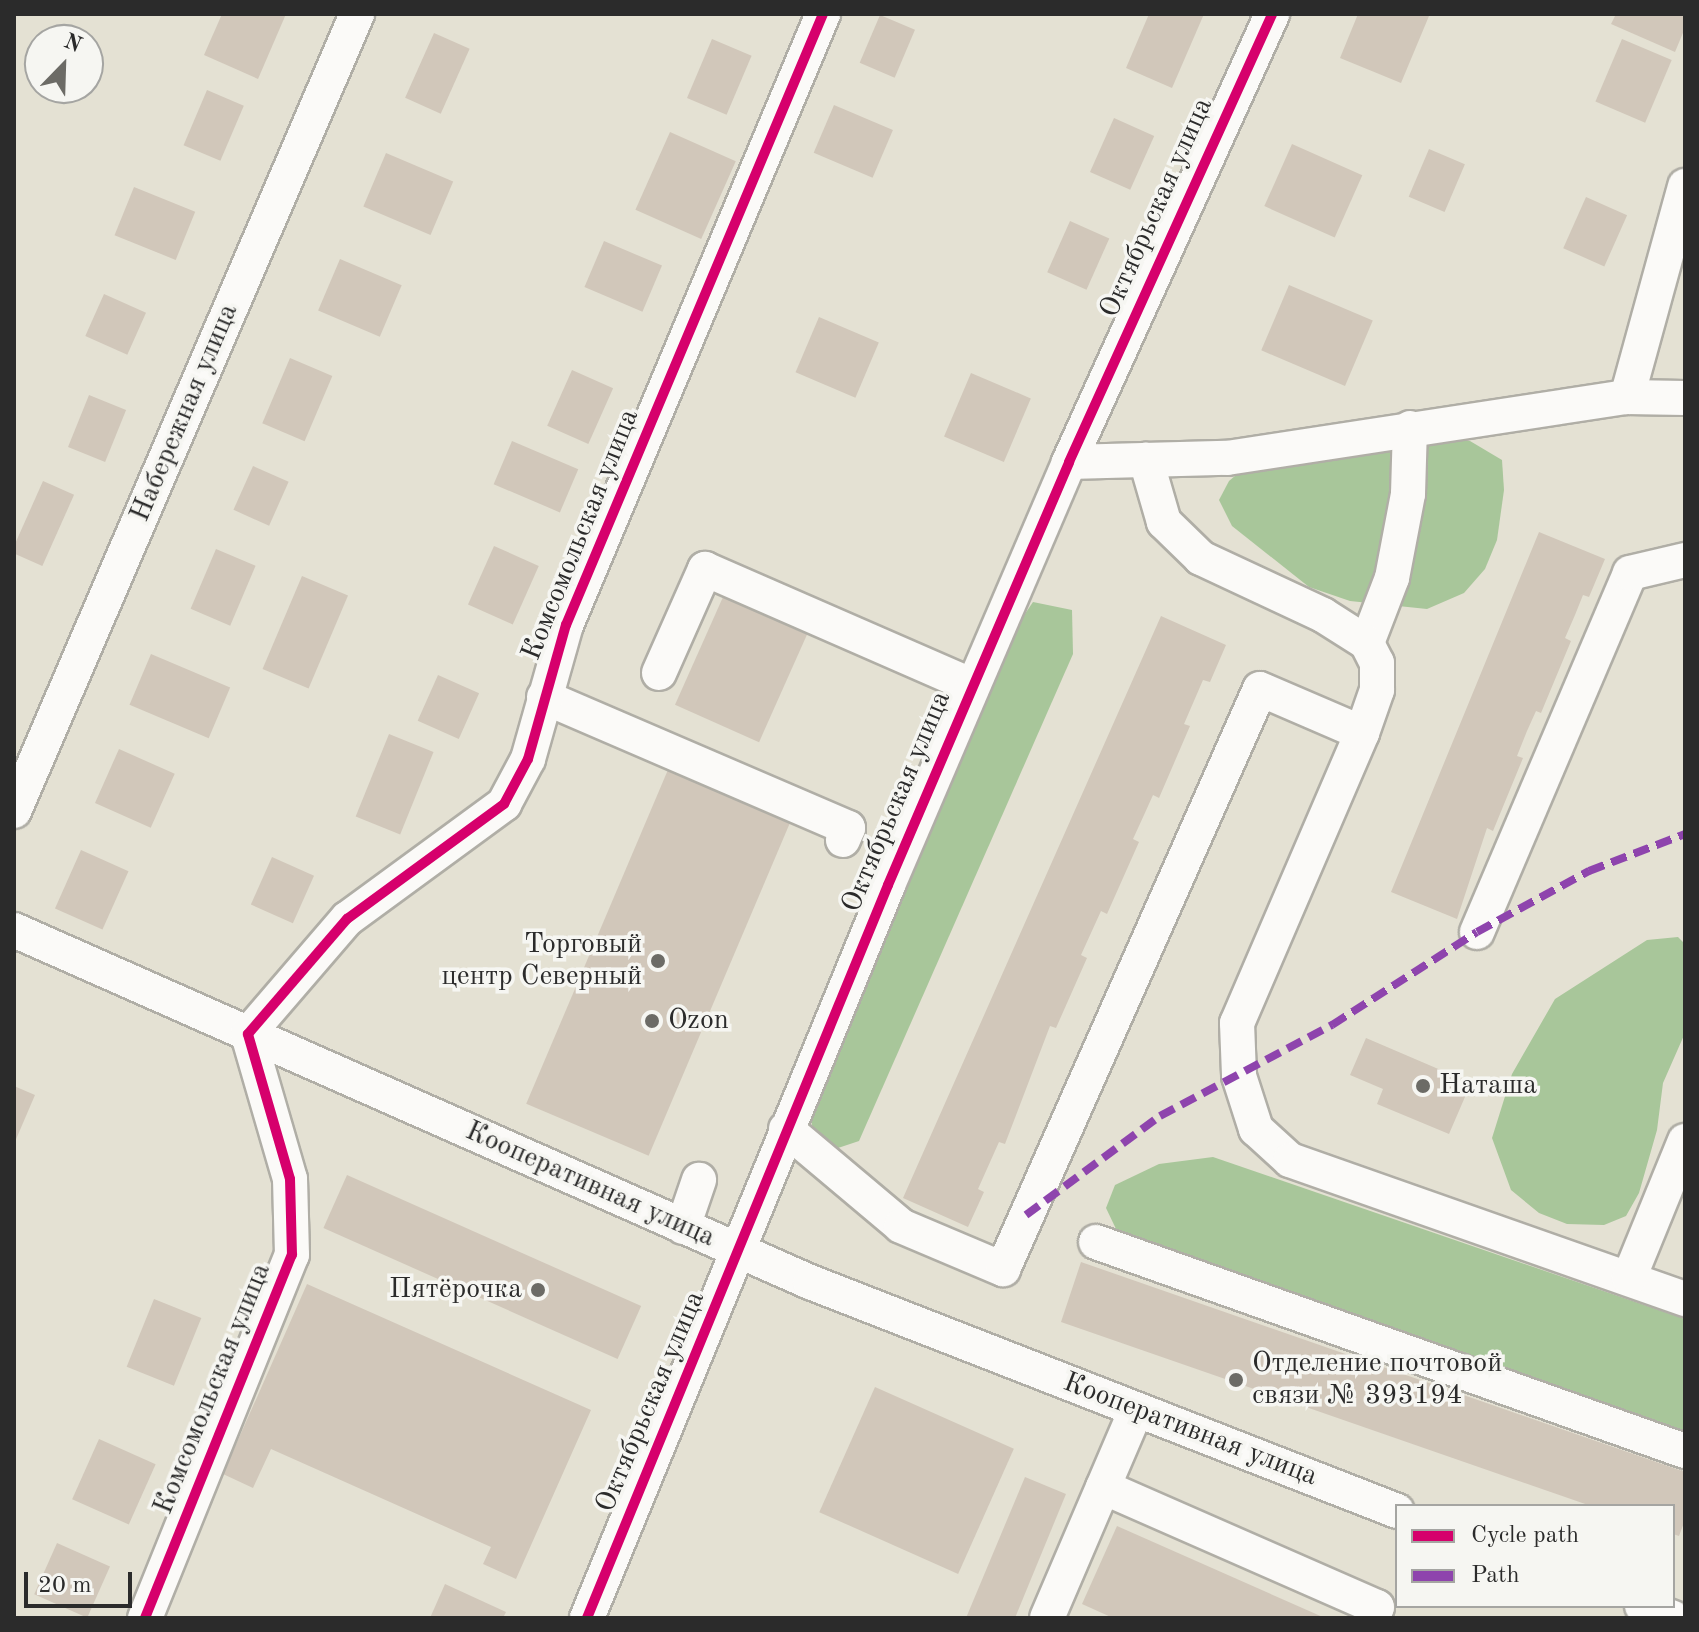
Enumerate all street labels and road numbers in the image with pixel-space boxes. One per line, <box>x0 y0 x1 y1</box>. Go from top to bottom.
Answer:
street label: Октябрьская улица <box>1093 93 1221 323</box>
street label: Набережная улица <box>124 299 246 527</box>
street label: Комсомольская улица <box>515 405 647 665</box>
street label: Октябрьская улица <box>835 686 959 918</box>
street label: Кооперативная улица <box>460 1115 720 1255</box>
street label: Комсомольская улица <box>147 1259 279 1519</box>
street label: Октябрьская улица <box>589 1286 713 1518</box>
street label: Кооперативная улица <box>1058 1366 1322 1494</box>

